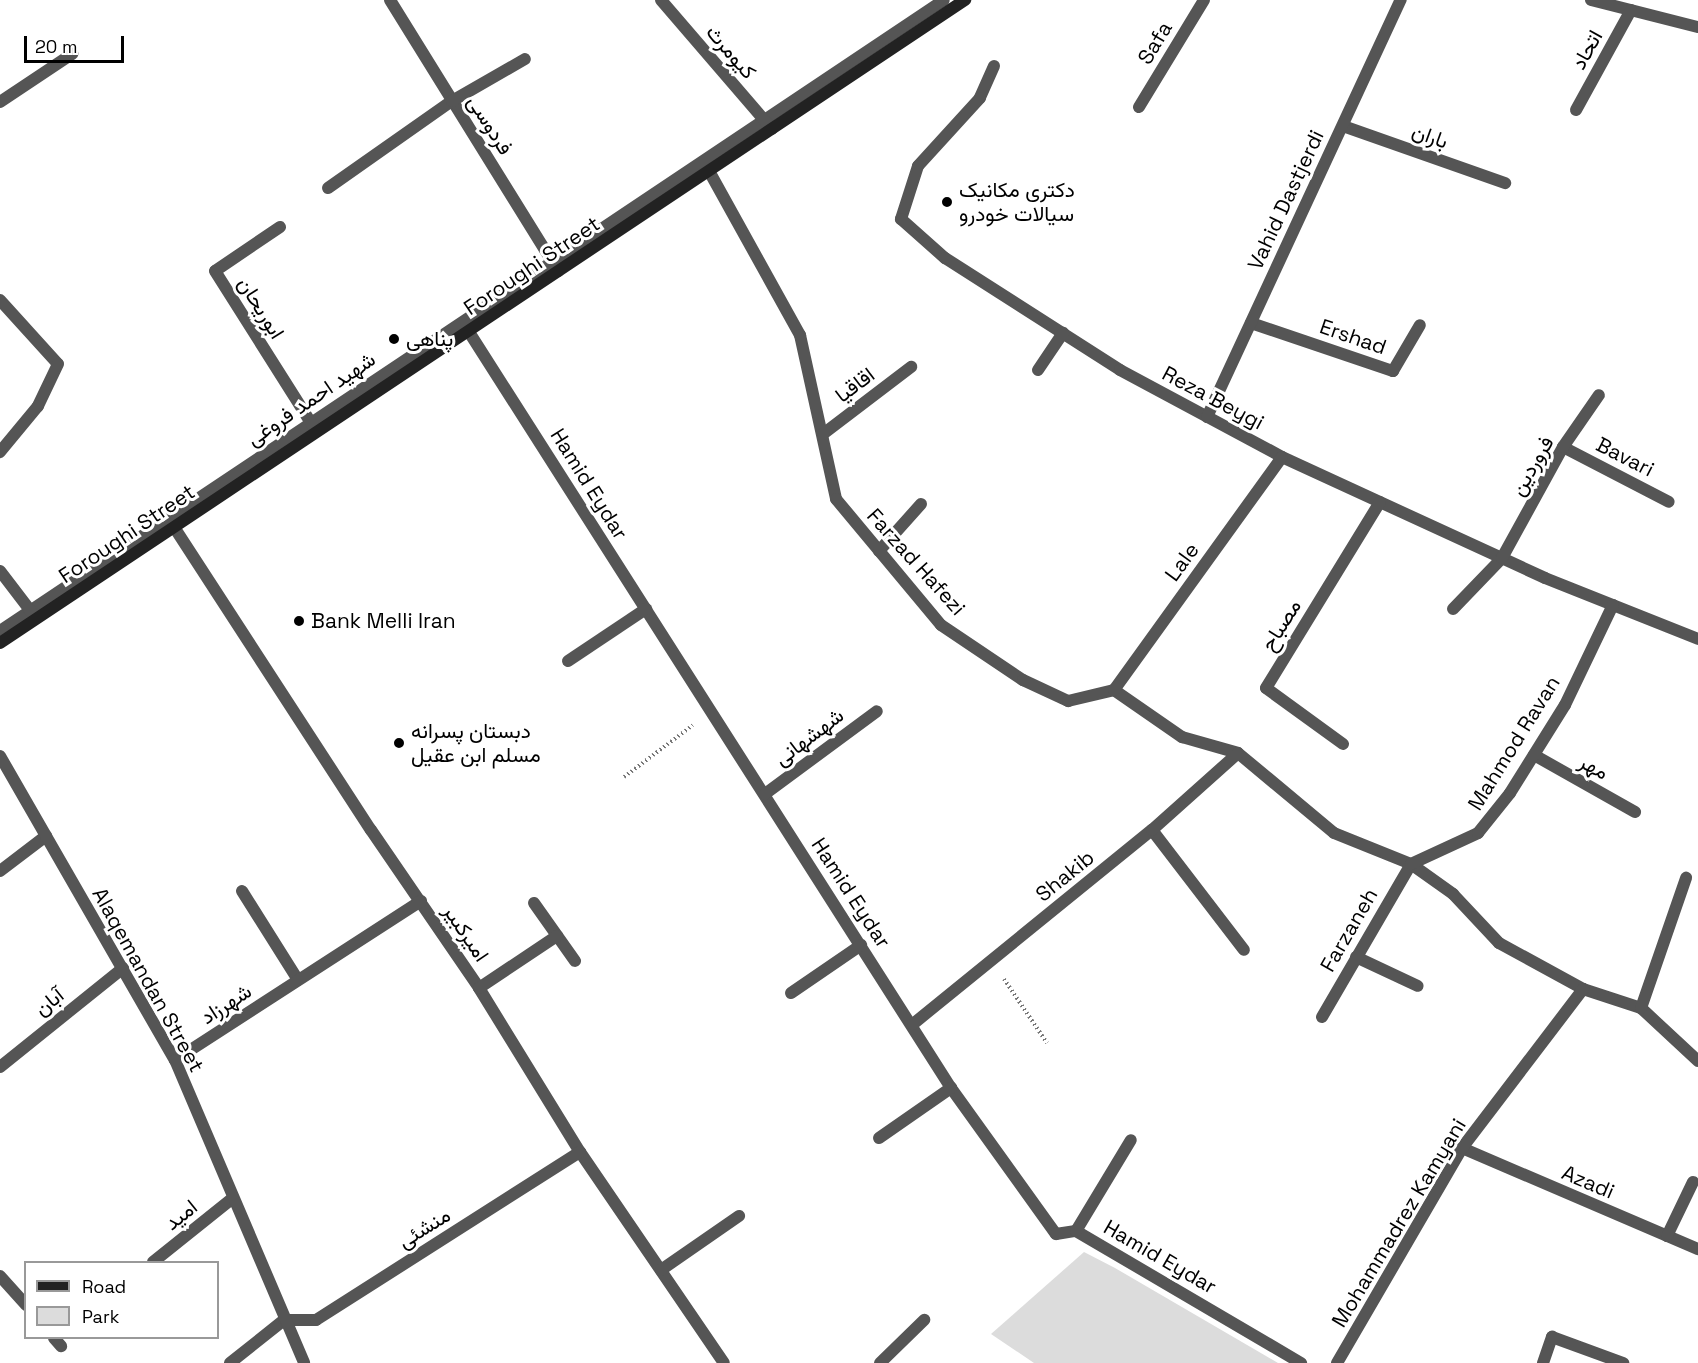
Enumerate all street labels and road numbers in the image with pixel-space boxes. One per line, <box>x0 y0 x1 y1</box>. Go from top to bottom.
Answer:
street label: Safa <box>1132 17 1178 69</box>
street label: کیومرث <box>701 20 761 84</box>
street label: اتحاد <box>1566 26 1608 74</box>
street label: فردوسی <box>462 90 518 160</box>
street label: باران <box>1409 118 1451 154</box>
street label: Vahid Dastjerdi <box>1243 126 1329 274</box>
street label: Foroughi Street <box>459 211 605 321</box>
street label: ابوریحان <box>232 272 290 344</box>
street label: Ershad <box>1316 314 1390 360</box>
street label: شهید احمد فروغی <box>242 347 380 451</box>
street label: Reza Beygi <box>1158 361 1268 435</box>
street label: اقاقیا <box>830 362 880 408</box>
street label: Hamid Eydar <box>545 424 633 544</box>
street label: فروردین <box>1505 432 1559 500</box>
street label: Bavari <box>1592 432 1658 482</box>
street label: Foroughi Street <box>54 479 200 589</box>
street label: Farzad Hafezi <box>862 503 970 621</box>
street label: Lale <box>1160 538 1204 586</box>
street label: مصباح <box>1255 595 1307 655</box>
street label: Mahmod Ravan <box>1463 671 1565 815</box>
street label: شهشهانی <box>769 703 849 771</box>
street label: مهر <box>1575 749 1613 785</box>
street label: Hamid Eydar <box>806 833 896 953</box>
street label: Shakib <box>1031 845 1099 907</box>
street label: Alaqemandan Street <box>87 883 209 1077</box>
street label: Farzaneh <box>1315 884 1383 976</box>
street label: امیرکبیر <box>438 900 494 966</box>
street label: شهرزاد <box>196 978 256 1030</box>
street label: آبان <box>29 983 69 1021</box>
street label: Mohammadrez Kamyani <box>1327 1114 1471 1332</box>
street label: Azadi <box>1558 1160 1618 1204</box>
street label: امید <box>160 1194 202 1236</box>
street label: منشئی <box>393 1202 455 1254</box>
street label: Hamid Eydar <box>1099 1215 1221 1299</box>

